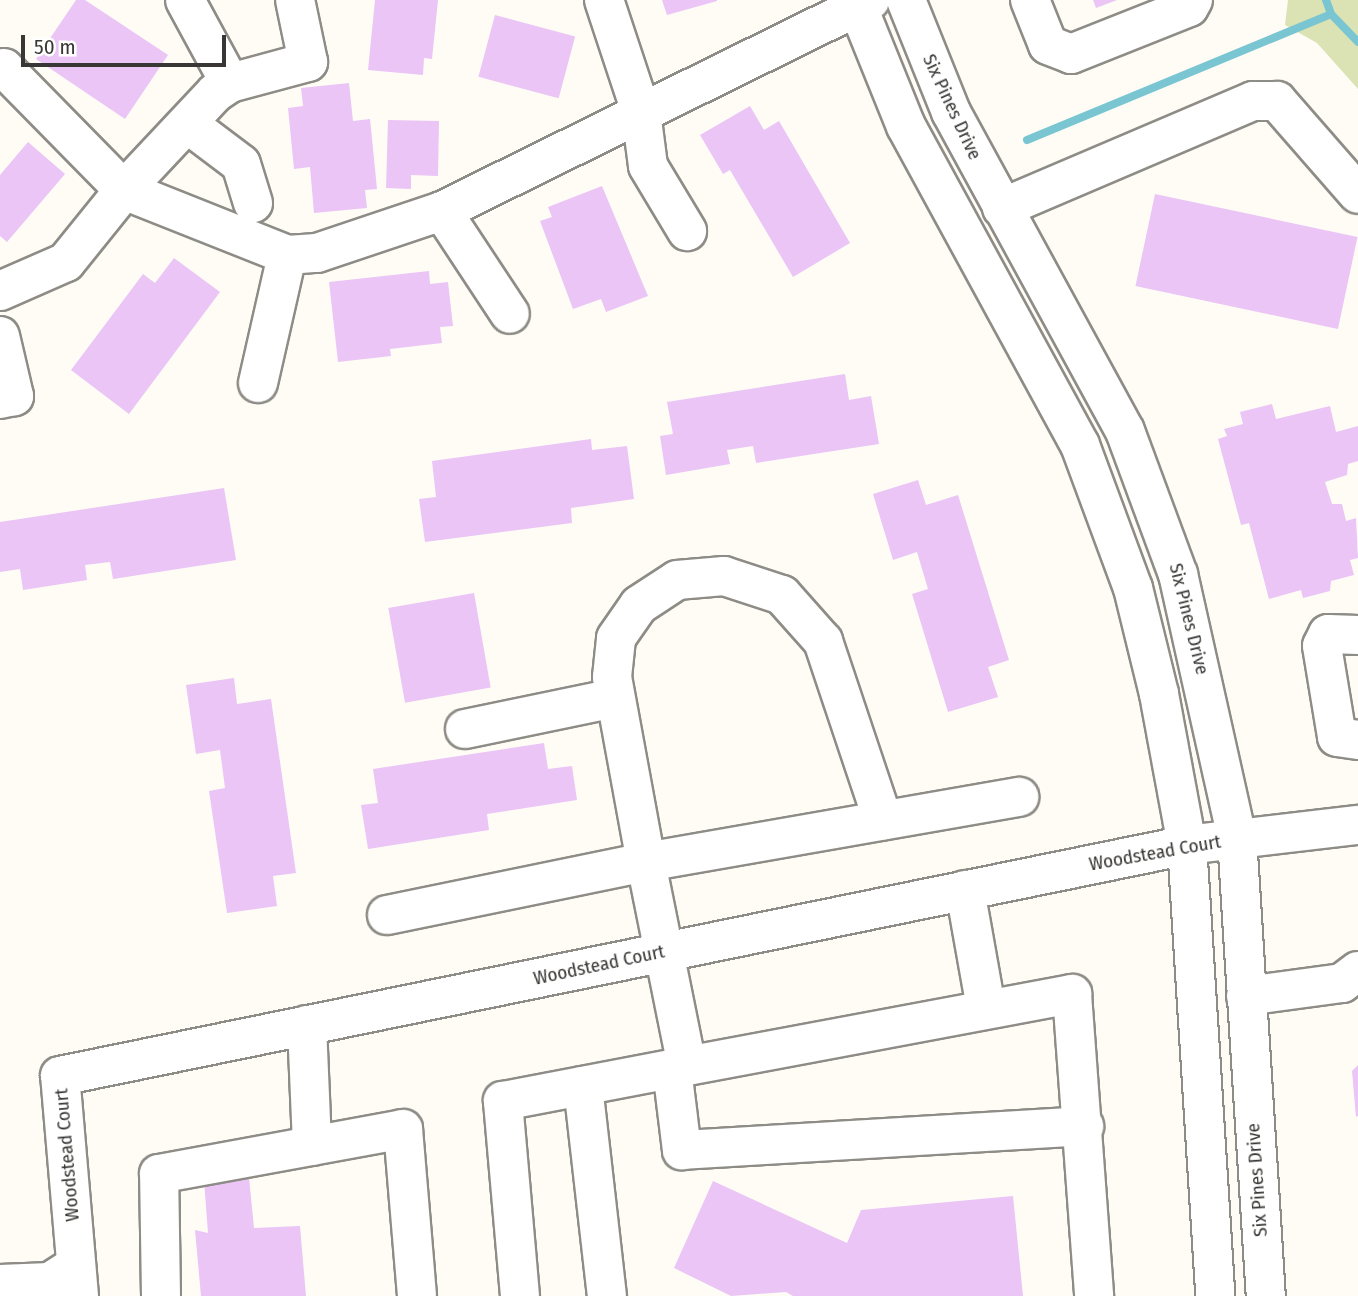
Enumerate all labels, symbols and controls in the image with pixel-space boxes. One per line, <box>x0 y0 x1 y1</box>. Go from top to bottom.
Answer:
scale bar <box>24 21 229 65</box>
text: 50 m <box>34 34 76 60</box>
street label: Six Pines Drive <box>918 51 986 163</box>
street label: Six Pines Drive <box>1164 561 1214 677</box>
street label: Woodstead Court <box>1087 830 1223 876</box>
street label: Woodstead Court <box>531 940 667 990</box>
street label: Woodstead Court <box>50 1088 84 1222</box>
street label: Six Pines Drive <box>1242 1122 1272 1238</box>

